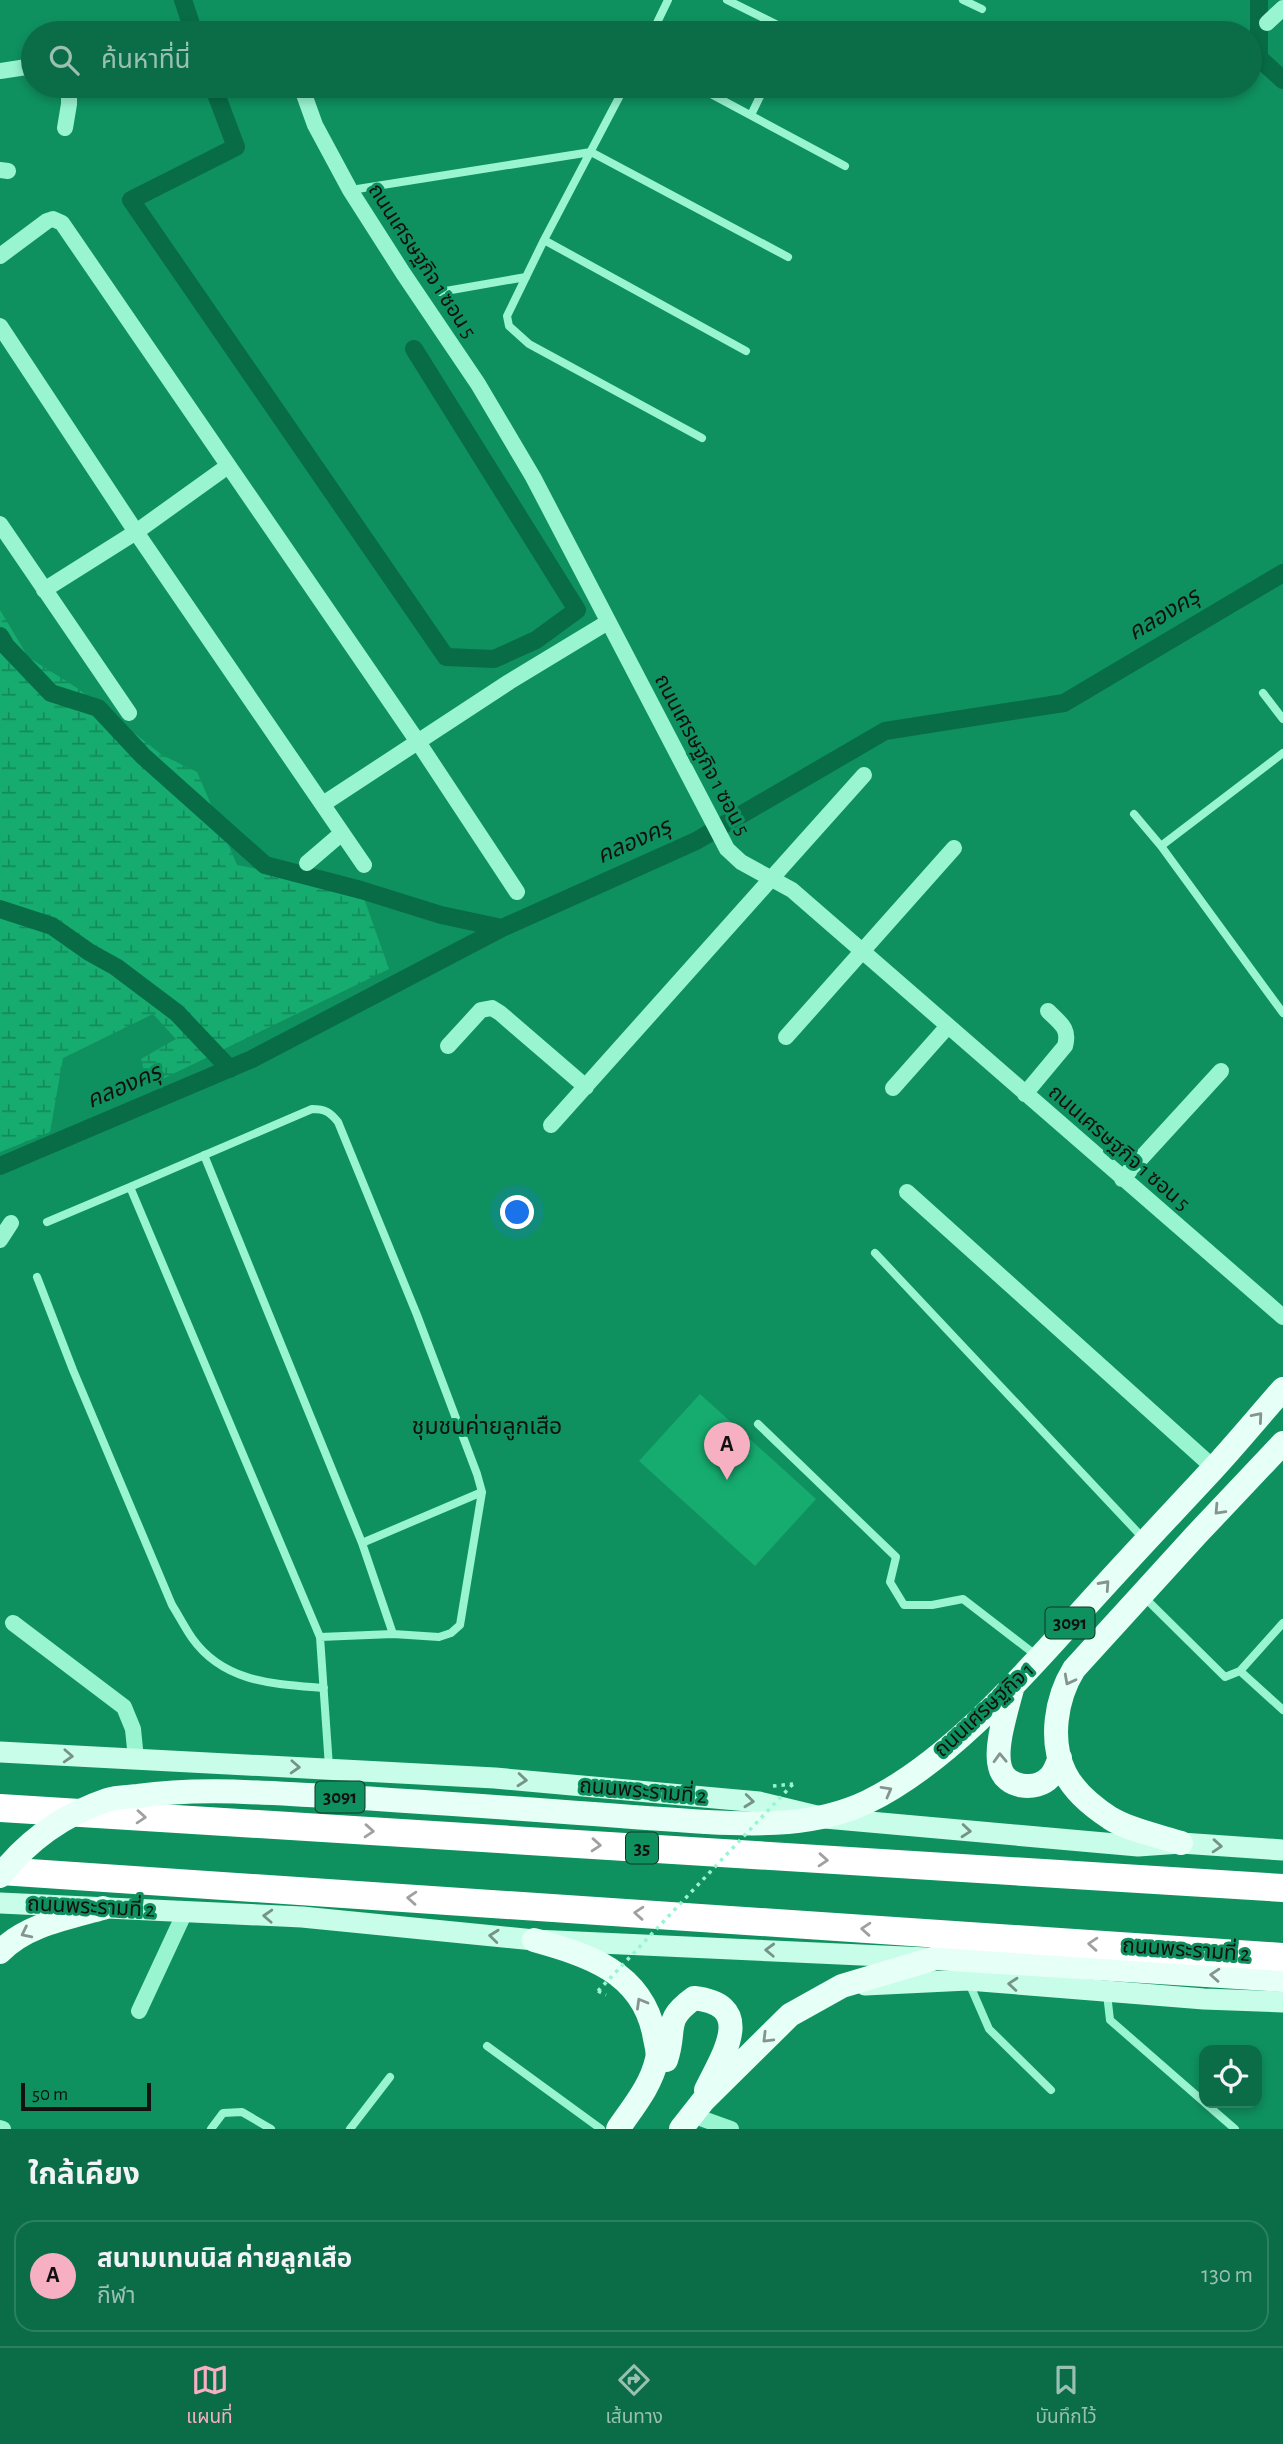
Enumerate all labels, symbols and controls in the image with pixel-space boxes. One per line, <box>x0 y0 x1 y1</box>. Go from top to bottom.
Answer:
search box <box>21 21 1262 98</box>
icon: search <box>45 41 83 79</box>
text: ค้นหาที่นี่ <box>101 47 191 73</box>
street label: ถนนเศรษฐกิจ 1 ซอน 5 <box>364 180 480 342</box>
water label: คลองครุ <box>1125 584 1205 646</box>
street label: ถนนเศรษฐกิจ 1 ซอน 5 <box>651 671 753 839</box>
water label: คลองครุ <box>594 815 676 869</box>
water label: คลองครุ <box>84 1060 166 1114</box>
street label: ถนนเศรษฐกิจ 1 ซอน 5 <box>1044 1081 1194 1215</box>
your location <box>500 1195 534 1229</box>
one-way arrow <box>1250 1412 1262 1425</box>
district label: ชุมชนค่ายลูกเสือ <box>412 1414 562 1441</box>
pin: A <box>704 1422 750 1480</box>
one-way arrow <box>1215 1502 1228 1515</box>
one-way arrow <box>1097 1580 1109 1593</box>
road number: 3091 <box>1046 1608 1094 1638</box>
street label: ถนนเศรษฐกิจ 1 <box>930 1659 1038 1761</box>
one-way arrow <box>1063 1672 1077 1685</box>
one-way arrow <box>63 1748 74 1763</box>
one-way arrow <box>993 1752 1008 1763</box>
one-way arrow <box>290 1760 301 1775</box>
street label: ถนนพระรามที่ 2 <box>578 1770 708 1807</box>
one-way arrow <box>517 1772 528 1787</box>
road number: 3091 <box>316 1782 364 1812</box>
one-way arrow <box>880 1786 892 1799</box>
one-way arrow <box>743 1794 755 1809</box>
one-way arrow <box>136 1809 147 1824</box>
one-way arrow <box>363 1823 374 1838</box>
one-way arrow <box>961 1823 972 1838</box>
road number: 35 <box>626 1832 658 1864</box>
one-way arrow <box>590 1838 601 1853</box>
one-way arrow <box>1212 1838 1223 1853</box>
one-way arrow <box>817 1852 828 1867</box>
street label: ถนนพระรามที่ 2 <box>27 1888 156 1921</box>
one-way arrow <box>406 1891 417 1906</box>
one-way arrow <box>633 1906 644 1921</box>
one-way arrow <box>262 1908 273 1923</box>
one-way arrow <box>860 1922 871 1937</box>
one-way arrow <box>21 1925 33 1939</box>
one-way arrow <box>488 1929 499 1944</box>
street label: ถนนพระรามที่ 2 <box>1122 1930 1251 1965</box>
one-way arrow <box>1087 1937 1098 1952</box>
one-way arrow <box>764 1943 775 1958</box>
one-way arrow <box>1209 1968 1220 1983</box>
one-way arrow <box>1008 1977 1019 1992</box>
one-way arrow <box>636 1997 649 2010</box>
one-way arrow <box>762 2030 775 2043</box>
map controls <box>1199 2045 1262 2108</box>
button: locate <box>1199 2045 1262 2108</box>
scale bar <box>21 2080 150 2112</box>
text: 50 m <box>32 2085 68 2104</box>
text: ใกล้เคียง <box>28 2160 140 2190</box>
text: สนามเทนนิส ค่ายลูกเสือ <box>97 2246 352 2272</box>
text: A <box>46 2264 60 2287</box>
text: 130 m <box>1201 2264 1253 2287</box>
text: กีฬา <box>97 2285 136 2308</box>
tab: แผนที่ <box>186 2361 233 2432</box>
tab: เส้นทาง <box>605 2361 663 2432</box>
tab: บันทึกไว้ <box>1036 2361 1097 2432</box>

